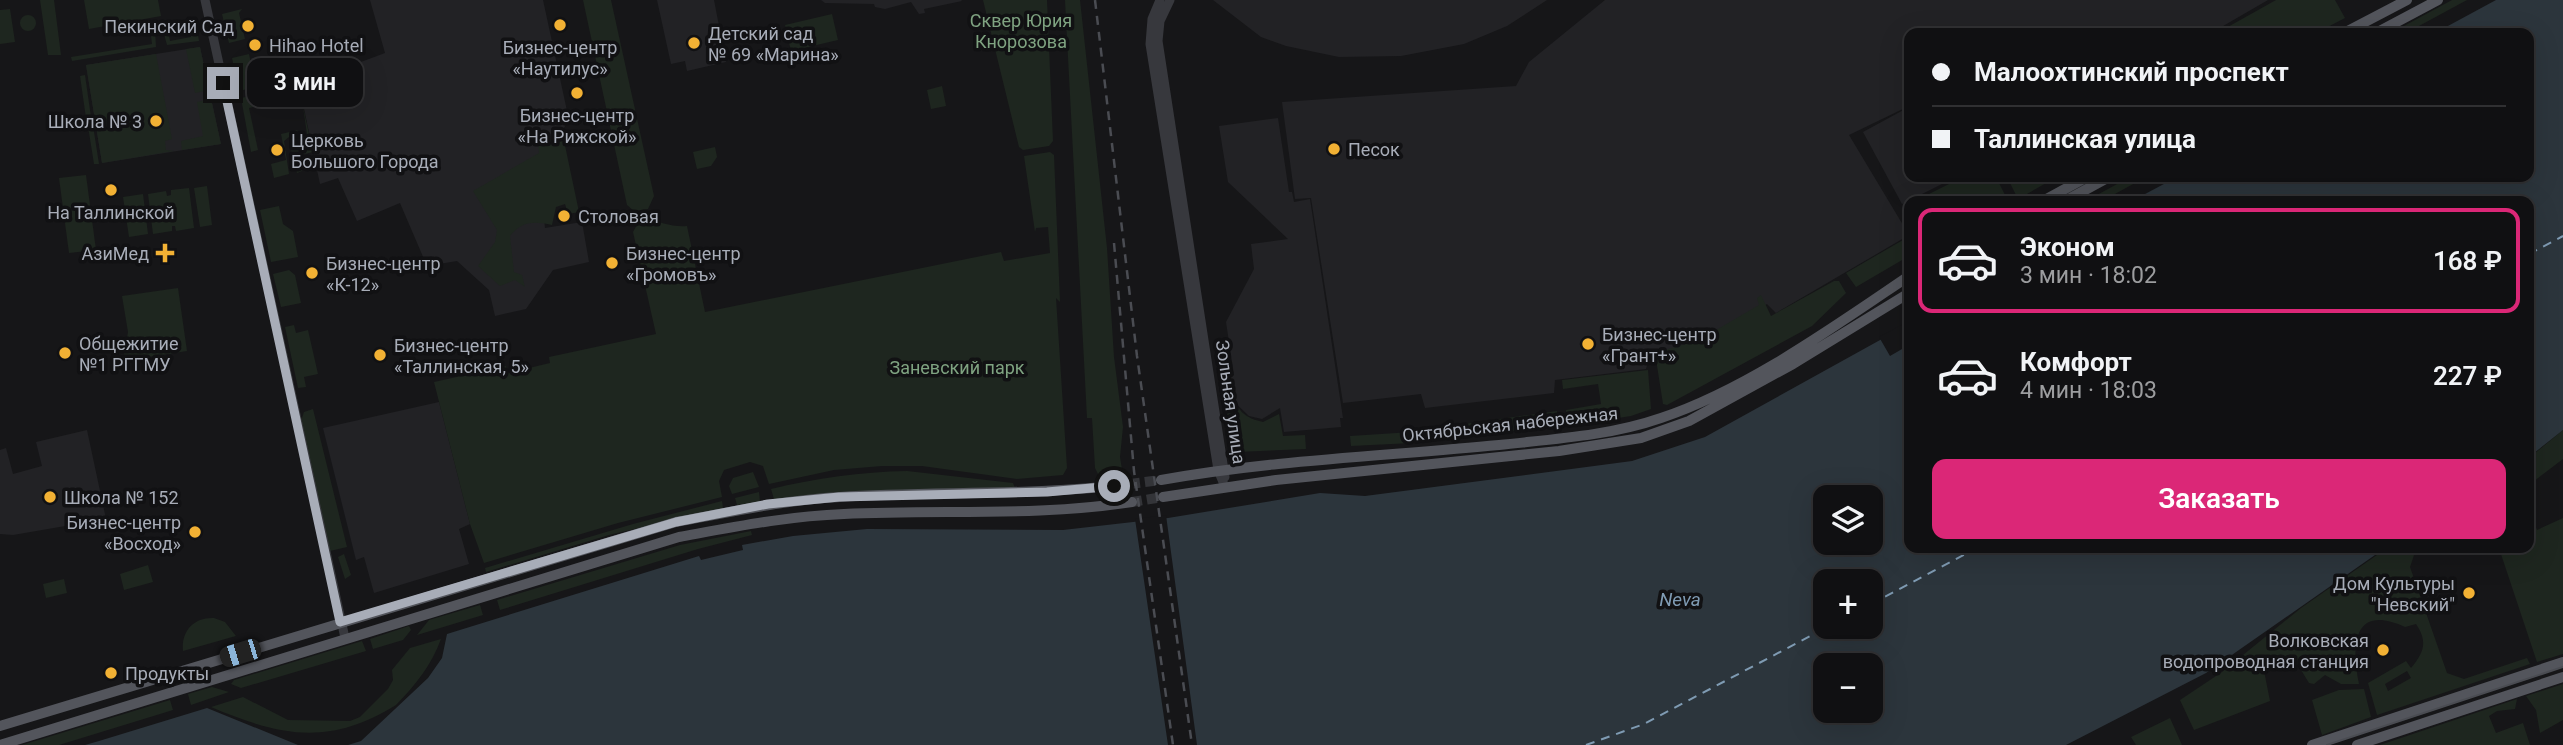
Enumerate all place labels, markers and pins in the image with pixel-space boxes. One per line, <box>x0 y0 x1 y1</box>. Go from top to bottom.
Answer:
place label: Пекинский Сад <box>104 16 234 37</box>
marker: Бизнес-центр «Наутилус» <box>552 17 568 33</box>
marker: Пекинский Сад <box>240 18 256 34</box>
place label: Детский сад № 69 «Марина» <box>708 23 839 65</box>
place label: Hihao Hotel <box>269 35 364 56</box>
marker: Детский сад № 69 «Марина» <box>686 35 702 51</box>
marker: Hihao Hotel <box>247 37 263 53</box>
place label: Бизнес-центр «Наутилус» <box>503 37 617 79</box>
marker: Бизнес-центр «На Рижской» <box>569 85 585 101</box>
place label: Бизнес-центр «На Рижской» <box>518 105 636 147</box>
place label: Школа № 3 <box>48 111 142 132</box>
marker: Школа № 3 <box>148 113 164 129</box>
place label: Церковь Большого Города <box>291 130 439 172</box>
place label: Песок <box>1348 139 1400 160</box>
marker: Песок <box>1326 141 1342 157</box>
marker: Церковь Большого Города <box>269 142 285 158</box>
marker: На Таллинской <box>103 182 119 198</box>
place label: На Таллинской <box>47 202 175 223</box>
place label: Столовая <box>578 206 659 227</box>
marker: Столовая <box>556 208 572 224</box>
place label: АзиМед <box>82 243 149 264</box>
marker: АзиМед <box>155 243 175 263</box>
place label: Бизнес-центр «Громовъ» <box>626 243 741 285</box>
place label: Бизнес-центр «К-12» <box>326 253 441 295</box>
marker: Бизнес-центр «Громовъ» <box>604 255 620 271</box>
marker: Бизнес-центр «К-12» <box>304 265 320 281</box>
place label: Бизнес-центр «Грант+» <box>1602 324 1717 366</box>
place label: Общежитие №1 РГГМУ <box>79 333 179 375</box>
place label: Бизнес-центр «Таллинская, 5» <box>394 335 529 377</box>
marker: Бизнес-центр «Грант+» <box>1580 336 1596 352</box>
marker: Общежитие №1 РГГМУ <box>57 345 73 361</box>
marker: Бизнес-центр «Таллинская, 5» <box>372 347 388 363</box>
place label: Школа № 152 <box>64 487 179 508</box>
marker: Школа № 152 <box>42 489 58 505</box>
place label: Бизнес-центр «Восход» <box>66 512 181 554</box>
marker: Бизнес-центр «Восход» <box>187 524 203 540</box>
place label: Дом Культуры "Невский" <box>2333 573 2455 615</box>
marker: Дом Культуры "Невский" <box>2461 585 2477 601</box>
place label: Волковская водопроводная станция <box>2163 630 2369 672</box>
marker: Волковская водопроводная станция <box>2375 642 2391 658</box>
place label: Продукты <box>125 663 209 684</box>
marker: Продукты <box>103 665 119 681</box>

